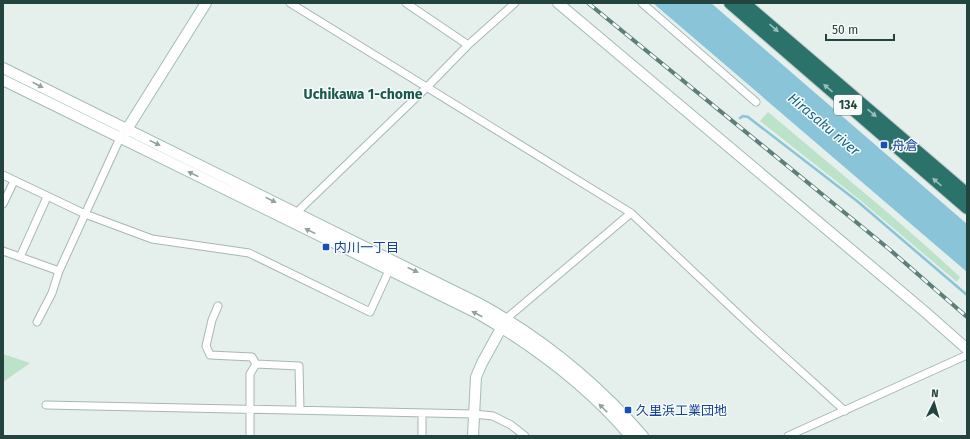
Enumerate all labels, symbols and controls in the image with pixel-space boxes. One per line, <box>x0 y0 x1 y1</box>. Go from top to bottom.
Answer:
scale bar <box>826 16 894 42</box>
text: 50 m <box>832 23 858 37</box>
one-way arrow <box>768 24 779 33</box>
one-way arrow <box>32 82 44 88</box>
one-way arrow <box>824 84 833 93</box>
district label: Uchikawa 1-chome <box>304 86 423 103</box>
water label: Hirasaku river <box>784 89 864 160</box>
road number: 134 <box>834 95 862 115</box>
one-way arrow <box>868 108 877 117</box>
place label: 舟倉 <box>892 138 918 153</box>
one-way arrow <box>149 140 160 146</box>
marker: 舟倉 <box>879 140 889 150</box>
one-way arrow <box>188 171 199 177</box>
one-way arrow <box>933 178 942 187</box>
one-way arrow <box>265 197 277 203</box>
one-way arrow <box>304 228 316 234</box>
place label: 内川一丁目 <box>334 240 399 255</box>
marker: 内川一丁目 <box>321 242 331 252</box>
one-way arrow <box>407 267 419 273</box>
one-way arrow <box>471 310 482 317</box>
north arrow <box>914 383 954 423</box>
text: N <box>931 387 939 400</box>
one-way arrow <box>598 403 608 413</box>
place label: 久里浜工業団地 <box>636 403 727 418</box>
marker: 久里浜工業団地 <box>623 405 633 415</box>

